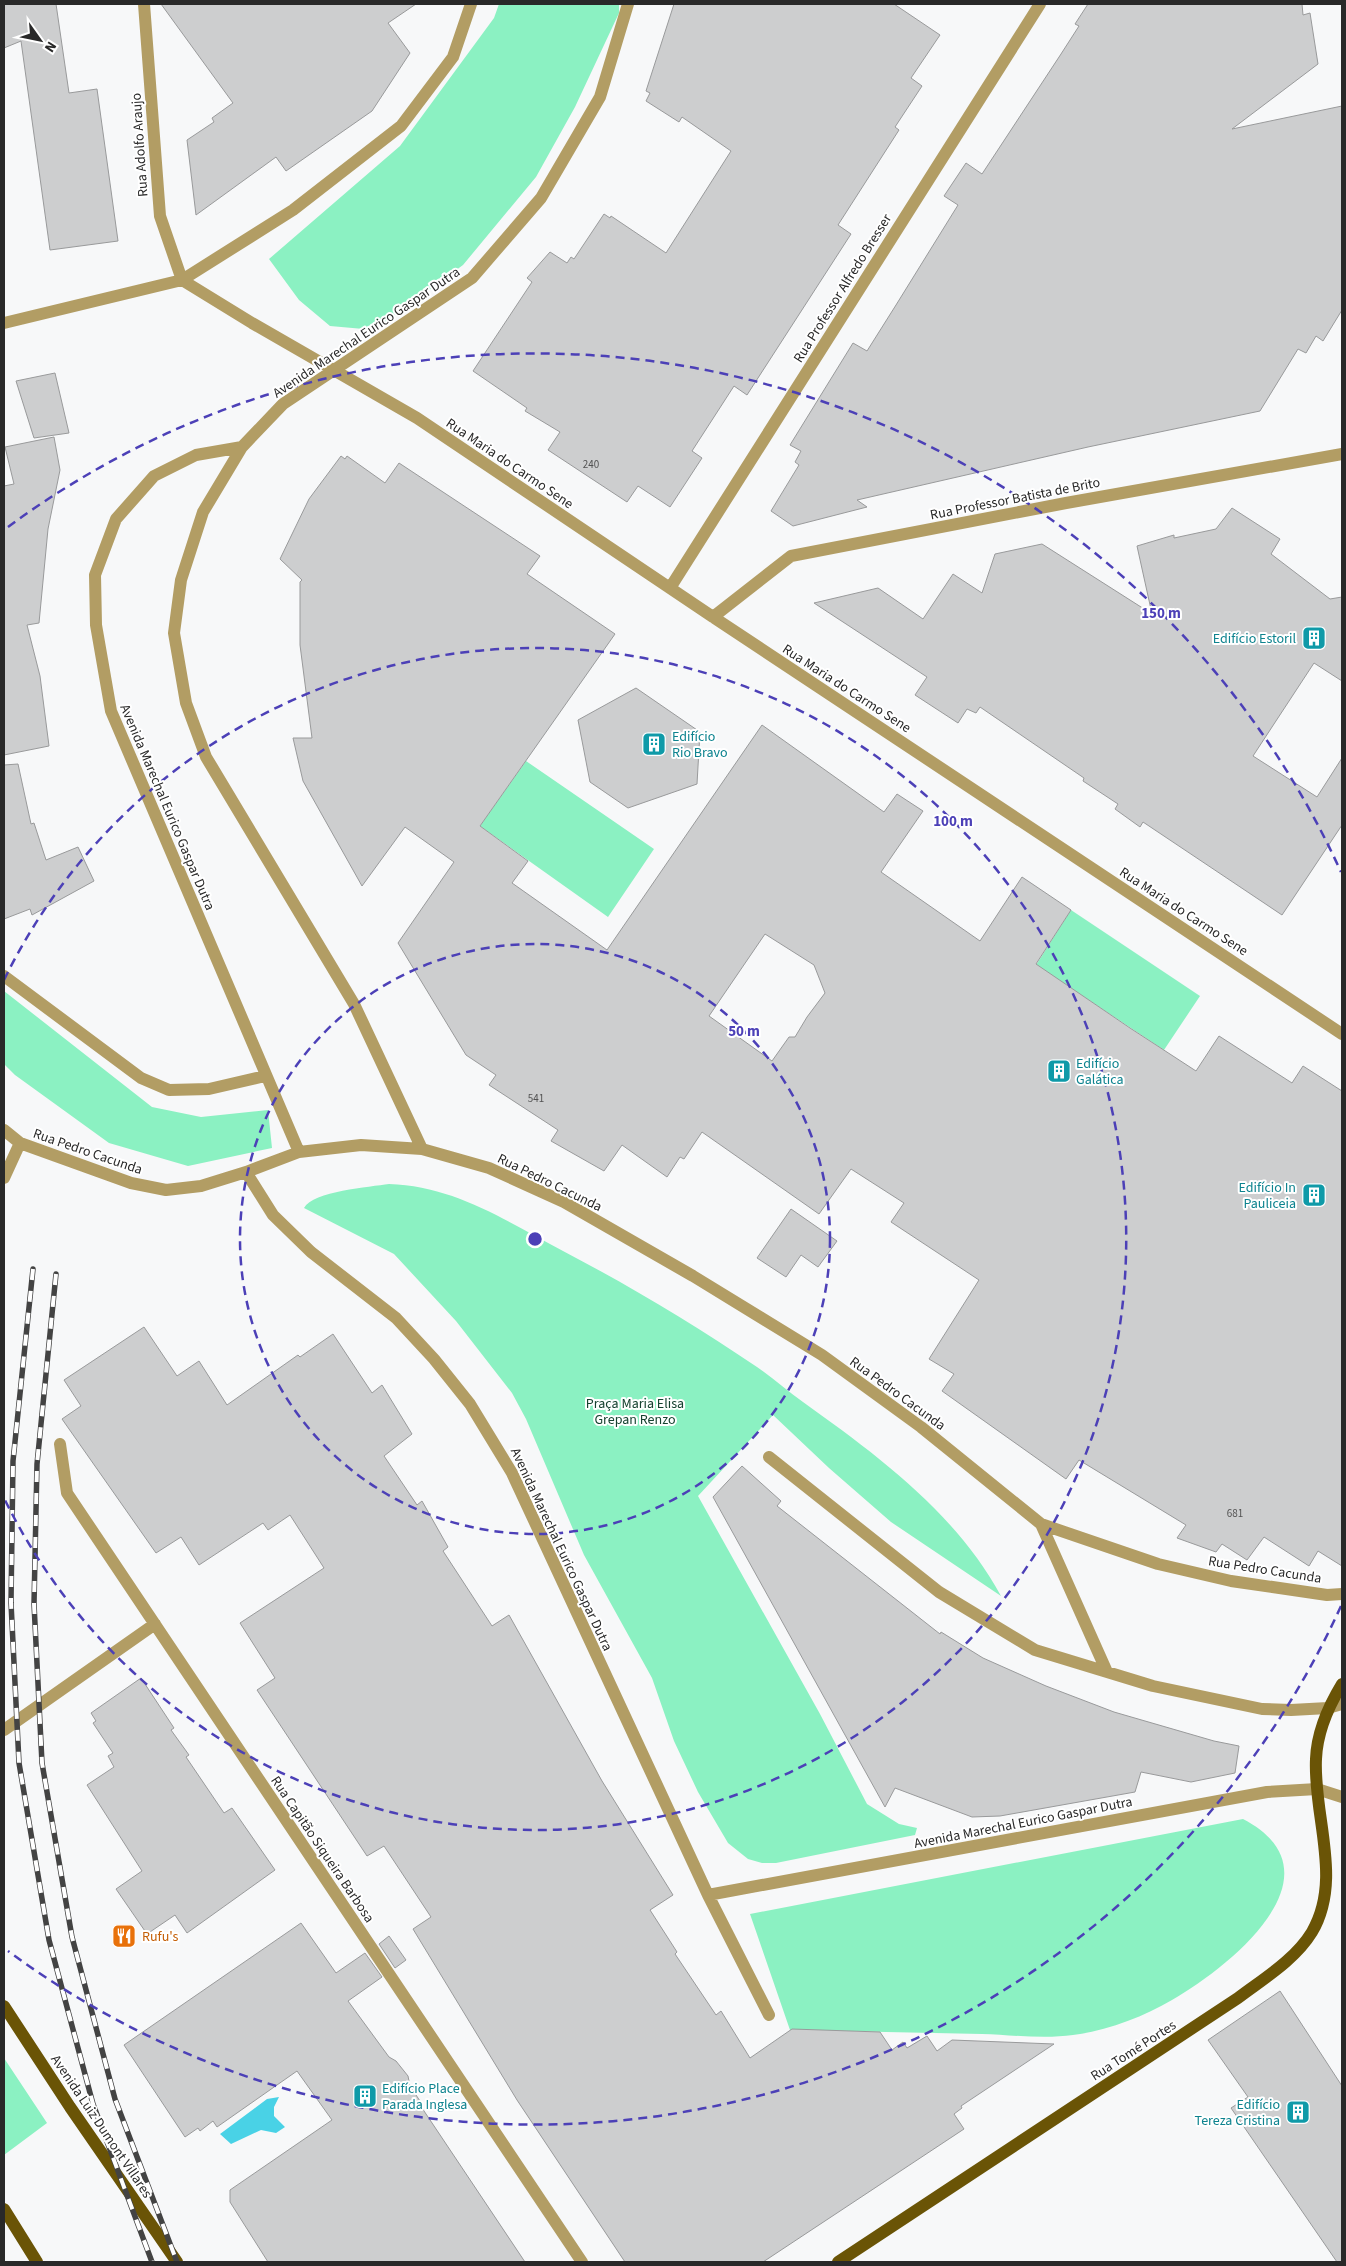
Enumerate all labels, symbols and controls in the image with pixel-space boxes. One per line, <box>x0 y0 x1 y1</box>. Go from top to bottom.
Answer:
north arrow <box>15 15 65 65</box>
text: N <box>39 37 61 56</box>
street label: Rua Adolfo Araujo <box>126 92 154 198</box>
street label: Rua Professor Alfredo Bresser <box>789 210 897 367</box>
street label: Avenida Marechal Eurico Gaspar Dutra <box>269 262 464 403</box>
street label: Rua Maria do Carmo Sene <box>442 414 577 514</box>
house number: 240 <box>583 457 599 472</box>
street label: Rua Professor Batista de Brito <box>928 473 1102 525</box>
text: 150 m <box>1141 603 1181 624</box>
building icon: Edifício Estoril <box>1301 625 1327 651</box>
place label: Edifício Estoril <box>1213 629 1296 649</box>
street label: Rua Maria do Carmo Sene <box>778 640 915 738</box>
street label: Avenida Marechal Eurico Gaspar Dutra <box>114 701 220 914</box>
place label: Edifício Rio Bravo <box>672 727 728 763</box>
building icon: Edifício Rio Bravo <box>641 731 667 757</box>
text: 100 m <box>933 811 973 832</box>
street label: Rua Maria do Carmo Sene <box>1115 863 1252 961</box>
text: 50 m <box>728 1021 760 1042</box>
place label: Edifício Galática <box>1076 1054 1124 1090</box>
building icon: Edifício Galática <box>1046 1058 1072 1084</box>
house number: 541 <box>528 1091 544 1106</box>
street label: Rua Pedro Cacunda <box>30 1124 145 1180</box>
street label: Rua Pedro Cacunda <box>494 1149 605 1217</box>
place label: Edifício In Pauliceia <box>1238 1178 1296 1214</box>
building icon: Edifício In Pauliceia <box>1301 1182 1327 1208</box>
centre of rings <box>526 1230 544 1248</box>
street label: Rua Pedro Cacunda <box>845 1352 950 1436</box>
park label: Praça Maria Elisa Grepan Renzo <box>586 1394 684 1430</box>
street label: Avenida Marechal Eurico Gaspar Dutra <box>505 1445 617 1654</box>
house number: 681 <box>1227 1506 1243 1521</box>
street label: Rua Pedro Cacunda <box>1207 1551 1323 1589</box>
street label: Rua Capitão Siqueira Barbosa <box>266 1772 379 1927</box>
street label: Avenida Marechal Eurico Gaspar Dutra <box>912 1792 1134 1854</box>
restaurant icon: Rufu's <box>111 1923 137 1949</box>
place label: Rufu's <box>142 1927 178 1947</box>
street label: Rua Tomé Portes <box>1087 2016 1180 2086</box>
street label: Avenida Luiz Dumont Villares <box>46 2051 157 2202</box>
place label: Edifício Place Parada Inglesa <box>382 2079 467 2115</box>
building icon: Edifício Place Parada Inglesa <box>352 2083 378 2109</box>
place label: Edifício Tereza Cristina <box>1195 2095 1280 2131</box>
building icon: Edifício Tereza Cristina <box>1285 2099 1311 2125</box>

